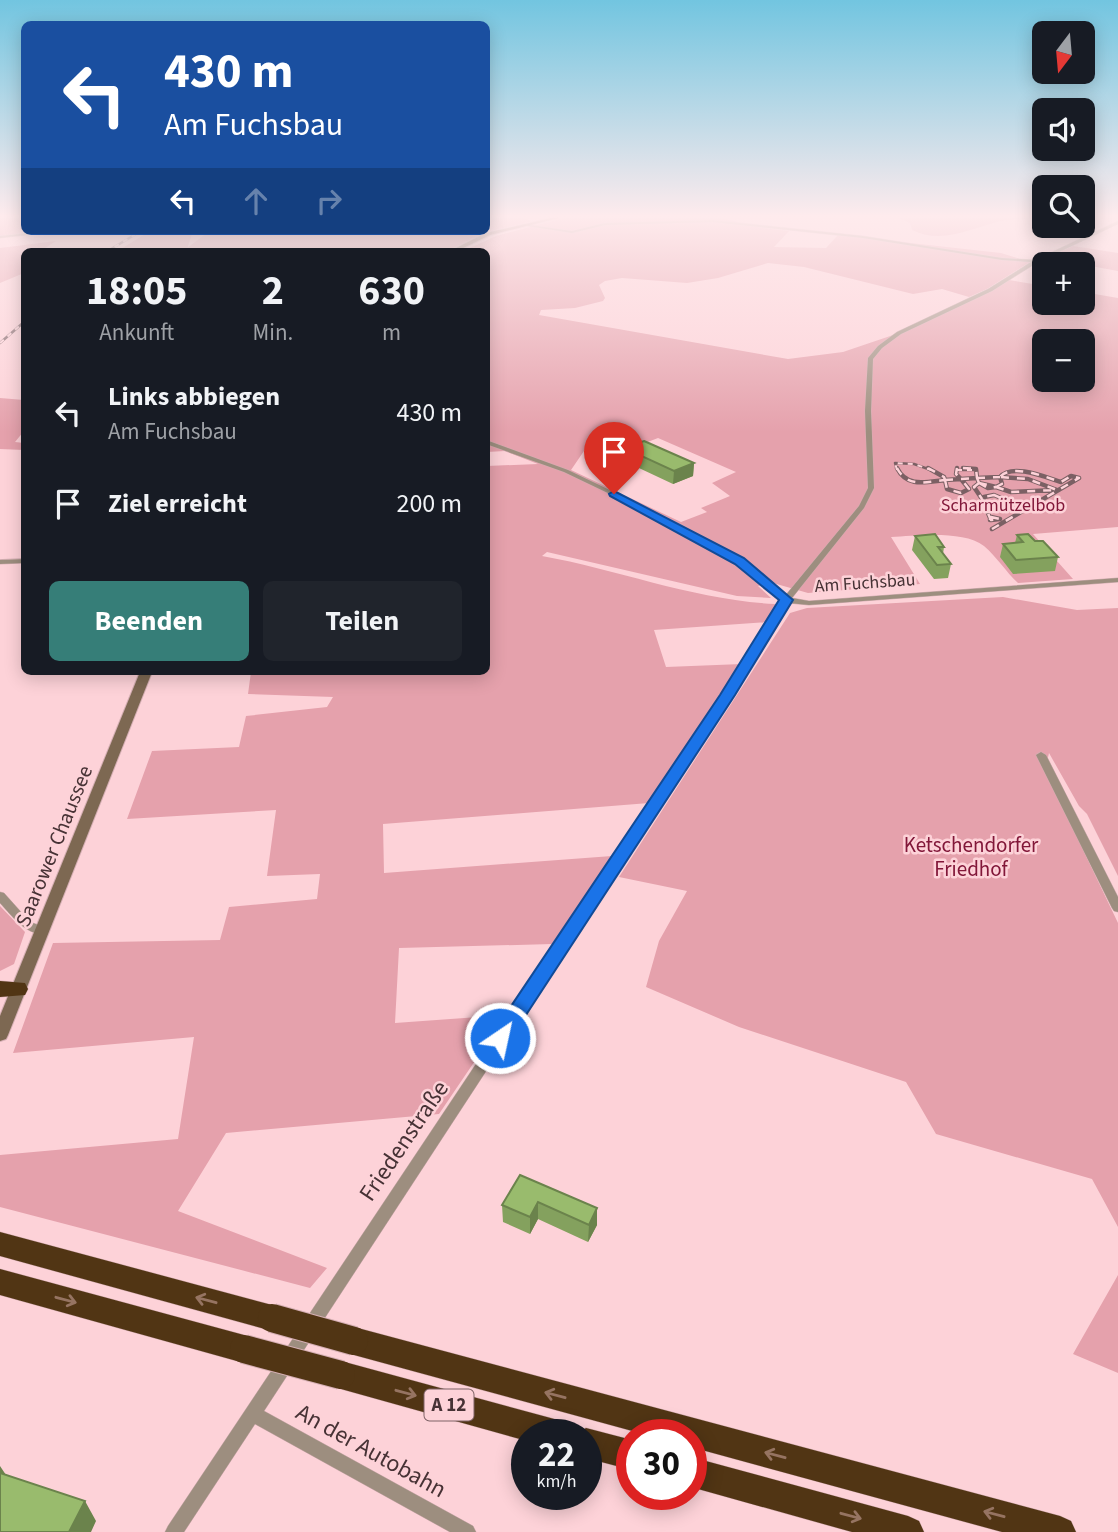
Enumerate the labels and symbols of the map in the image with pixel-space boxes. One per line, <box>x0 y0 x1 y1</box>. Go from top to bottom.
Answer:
north arrow <box>1032 21 1096 84</box>
pin <box>584 422 644 494</box>
park label: Scharmützelbob <box>941 493 1065 518</box>
street label: Am Fuchsbau <box>814 567 916 599</box>
street label: Saarower Chaussee <box>8 761 100 931</box>
park label: Ketschendorfer Friedhof <box>904 830 1039 884</box>
position arrow <box>463 1001 537 1075</box>
street label: Friedenstraße <box>351 1074 457 1208</box>
one-way arrow <box>196 1293 218 1306</box>
one-way arrow <box>54 1294 77 1307</box>
one-way arrow <box>395 1387 417 1400</box>
one-way arrow <box>544 1388 566 1401</box>
road number: A 12 <box>424 1390 474 1420</box>
street label: An der Autobahn <box>289 1395 453 1507</box>
speed limit sign: 30 <box>616 1419 707 1510</box>
one-way arrow <box>764 1448 787 1461</box>
one-way arrow <box>984 1507 1006 1520</box>
one-way arrow <box>840 1511 862 1524</box>

